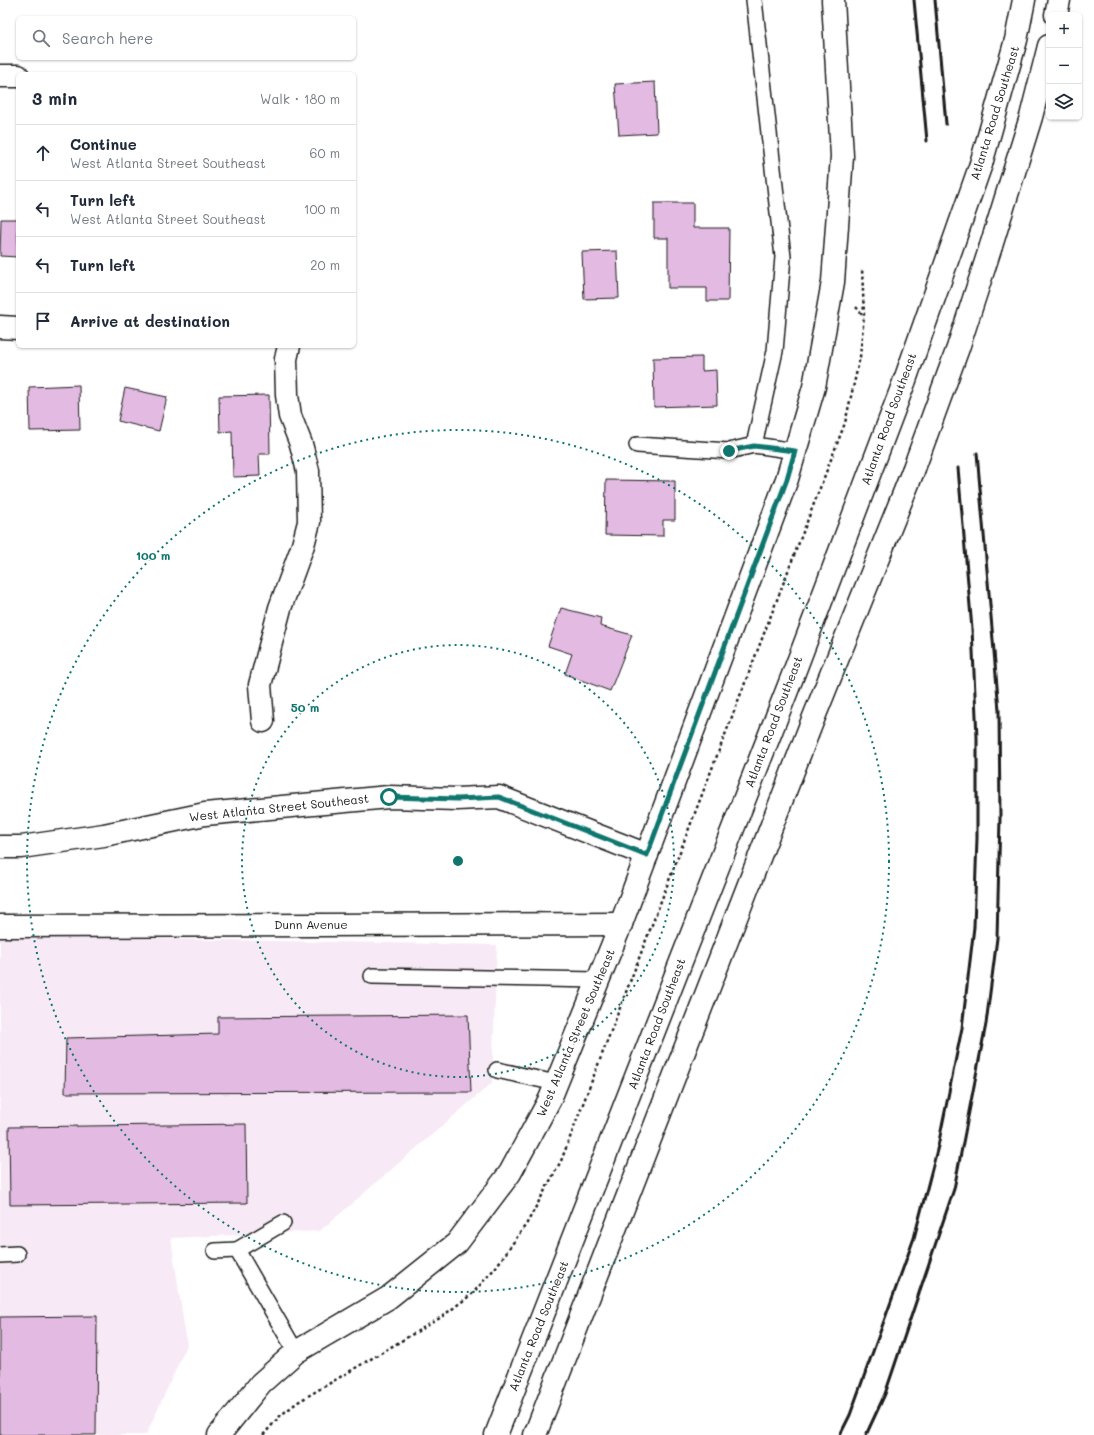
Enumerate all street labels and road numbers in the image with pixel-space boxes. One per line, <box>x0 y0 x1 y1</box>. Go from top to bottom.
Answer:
street label: Atlanta Road Southeast <box>966 44 1022 182</box>
street label: Atlanta Road Southeast <box>857 350 919 487</box>
street label: Atlanta Road Southeast <box>741 654 806 790</box>
street label: West Atlanta Street Southeast <box>188 790 370 824</box>
street label: Dunn Avenue <box>274 916 348 932</box>
street label: West Atlanta Street Southeast <box>532 946 618 1119</box>
street label: Atlanta Road Southeast <box>624 956 689 1092</box>
street label: Atlanta Road Southeast <box>505 1258 572 1393</box>

